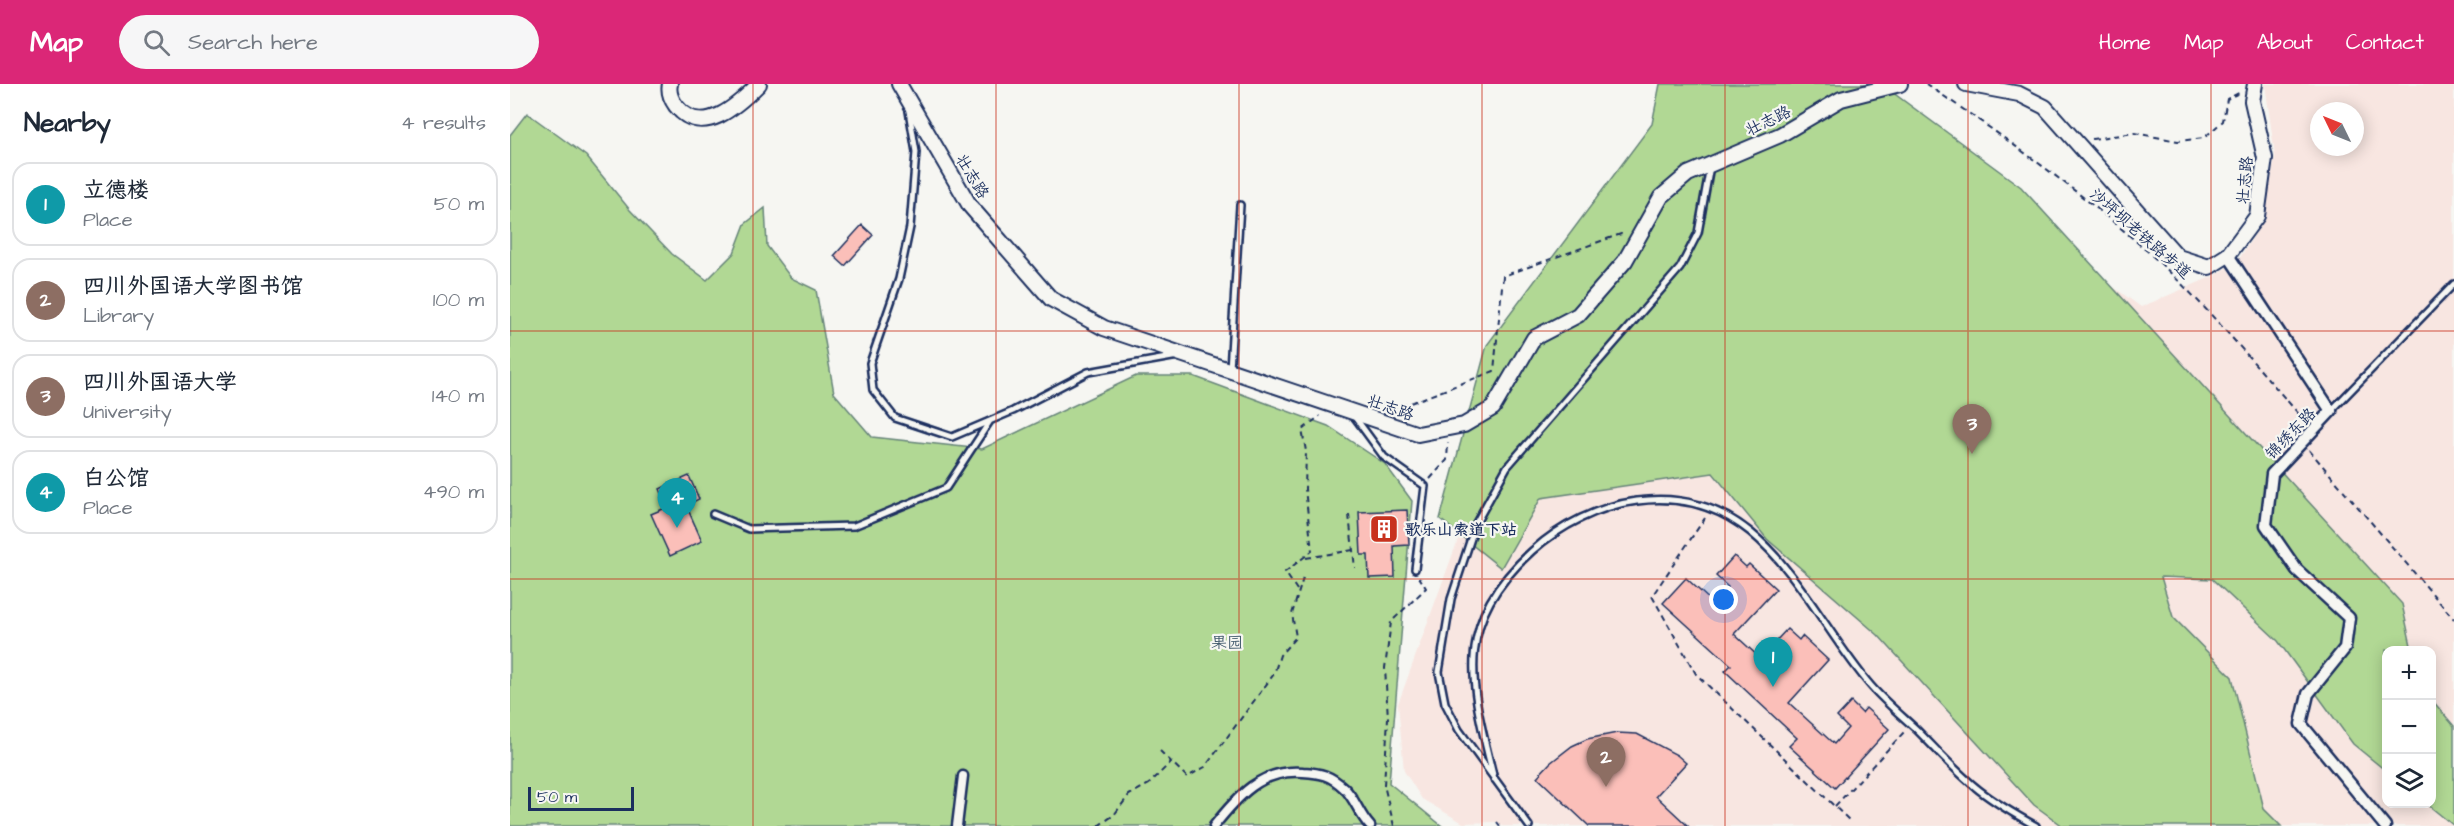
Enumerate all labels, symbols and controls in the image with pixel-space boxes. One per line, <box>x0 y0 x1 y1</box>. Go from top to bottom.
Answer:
search box <box>119 15 539 69</box>
text: Map <box>30 23 83 62</box>
icon: search <box>140 26 173 59</box>
text: Search here <box>188 27 318 58</box>
text: Home <box>2099 28 2151 57</box>
text: Map <box>2184 28 2224 57</box>
text: About <box>2257 28 2313 57</box>
text: Contact <box>2346 28 2424 57</box>
street label: 壮志路 <box>1742 100 1795 141</box>
north arrow <box>2310 102 2364 156</box>
text: Nearby <box>24 105 111 141</box>
text: 4 results <box>401 109 486 137</box>
street label: 壮志路 <box>950 150 994 203</box>
street label: 壮志路 <box>2232 155 2258 205</box>
text: 立德楼 <box>83 175 149 206</box>
street label: 沙坪坝老铁路步道 <box>2085 183 2196 284</box>
text: 1 <box>44 190 47 218</box>
text: 50 m <box>434 190 484 218</box>
text: Place <box>83 206 133 234</box>
text: 四川外国语大学图书馆 <box>83 271 303 302</box>
text: 2 <box>40 286 51 314</box>
text: 100 m <box>433 286 484 314</box>
text: Library <box>83 302 154 330</box>
text: 四川外国语大学 <box>83 367 237 398</box>
text: 3 <box>40 382 51 410</box>
text: 140 m <box>432 382 484 410</box>
street label: 壮志路 <box>1364 390 1417 426</box>
text: University <box>83 398 172 426</box>
street label: 锦绣东路 <box>2261 403 2321 464</box>
pin: 3 <box>1952 404 1992 454</box>
text: 白公馆 <box>83 463 149 494</box>
text: 4 <box>39 478 52 506</box>
text: 490 m <box>423 478 484 506</box>
pin: 4 <box>658 478 696 528</box>
text: Place <box>83 494 133 522</box>
building icon: 歌乐山索道下站 <box>1368 513 1400 545</box>
place label: 歌乐山索道下站 <box>1405 519 1517 541</box>
your location <box>1709 585 1738 614</box>
park label: 果园 <box>1211 632 1243 654</box>
pin: 1 <box>1754 638 1792 687</box>
map controls <box>2382 646 2436 808</box>
button: + <box>2382 646 2436 700</box>
button: − <box>2382 700 2436 754</box>
pin: 2 <box>1586 738 1626 787</box>
button: layers <box>2382 754 2436 808</box>
scale bar <box>528 784 634 812</box>
text: 50 m <box>537 786 577 808</box>

